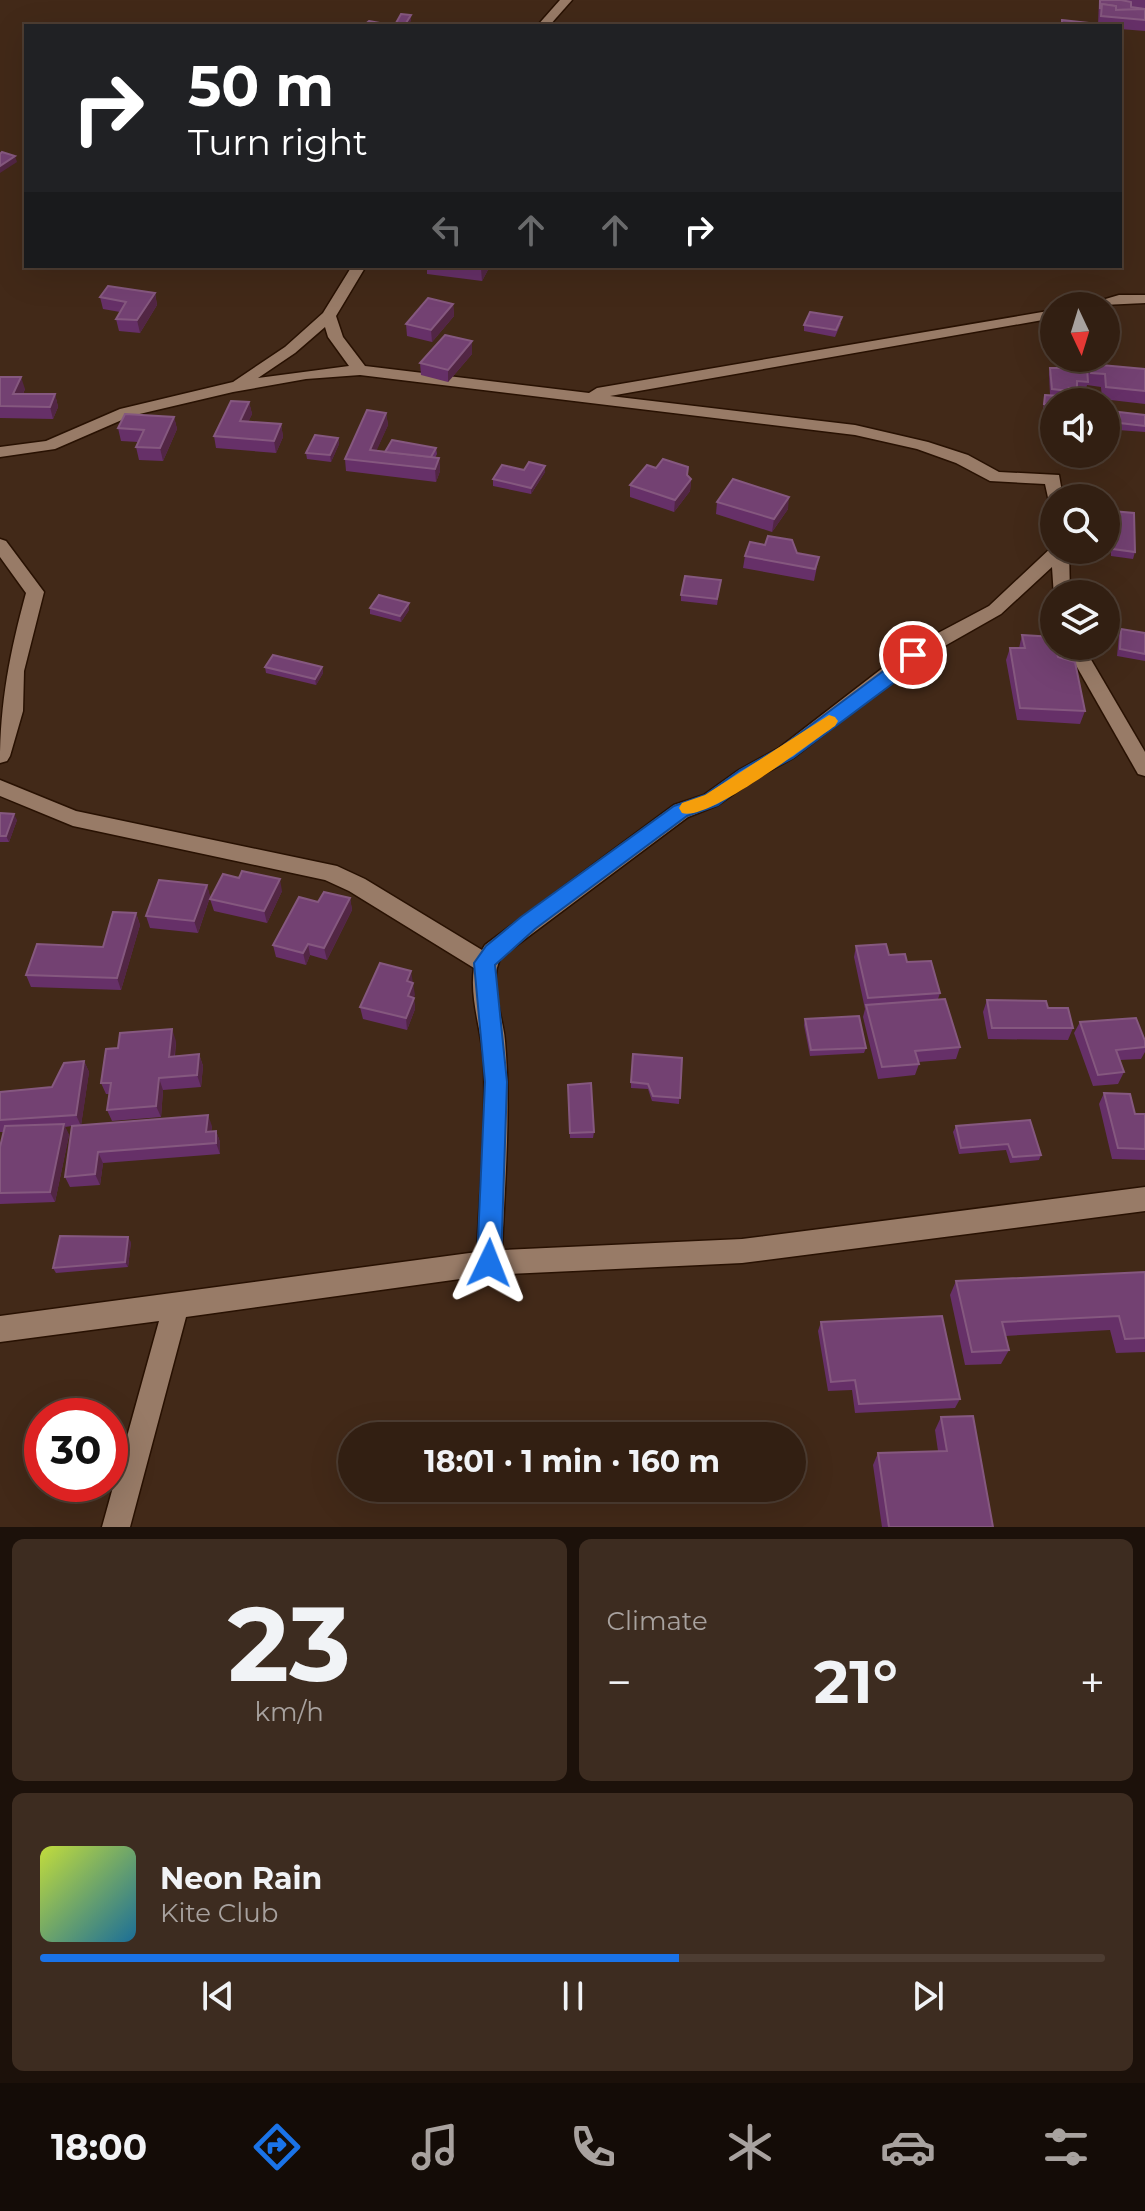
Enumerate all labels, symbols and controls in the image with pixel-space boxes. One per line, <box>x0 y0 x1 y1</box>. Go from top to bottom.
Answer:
text: 50 m <box>188 52 334 120</box>
icon: right <box>56 56 160 160</box>
text: Turn right <box>188 120 368 164</box>
icon: left <box>425 208 469 252</box>
icon: ahead <box>509 208 553 252</box>
icon: ahead <box>593 208 637 252</box>
icon: right <box>677 208 721 252</box>
north arrow <box>1040 292 1120 372</box>
map controls <box>1040 292 1120 660</box>
button: sound <box>1040 388 1120 468</box>
button: search <box>1040 484 1120 564</box>
button: layers <box>1040 580 1120 660</box>
pin <box>879 621 947 689</box>
icon: arrive <box>891 633 935 677</box>
position arrow <box>447 1221 531 1305</box>
speed limit sign: 30 <box>24 1398 128 1502</box>
text: 18:01 · 1 min · 160 m <box>424 1443 720 1480</box>
text: 23 <box>228 1580 351 1707</box>
text: Climate <box>607 1605 708 1637</box>
text: 21° <box>814 1645 898 1718</box>
text: − <box>607 1655 632 1709</box>
text: + <box>1080 1655 1105 1709</box>
text: km/h <box>255 1696 324 1728</box>
text: Neon Rain <box>160 1860 322 1897</box>
text: Kite Club <box>160 1897 278 1929</box>
icon: previous <box>196 1974 240 2018</box>
icon: pause <box>551 1974 595 2018</box>
icon: next <box>906 1974 950 2018</box>
icon: directions <box>249 2119 305 2175</box>
icon: music <box>407 2119 463 2175</box>
icon: phone <box>565 2119 621 2175</box>
icon: climate <box>722 2119 778 2175</box>
icon: car <box>880 2119 936 2175</box>
icon: filters <box>1038 2119 1094 2175</box>
text: 18:00 <box>51 2125 147 2169</box>

